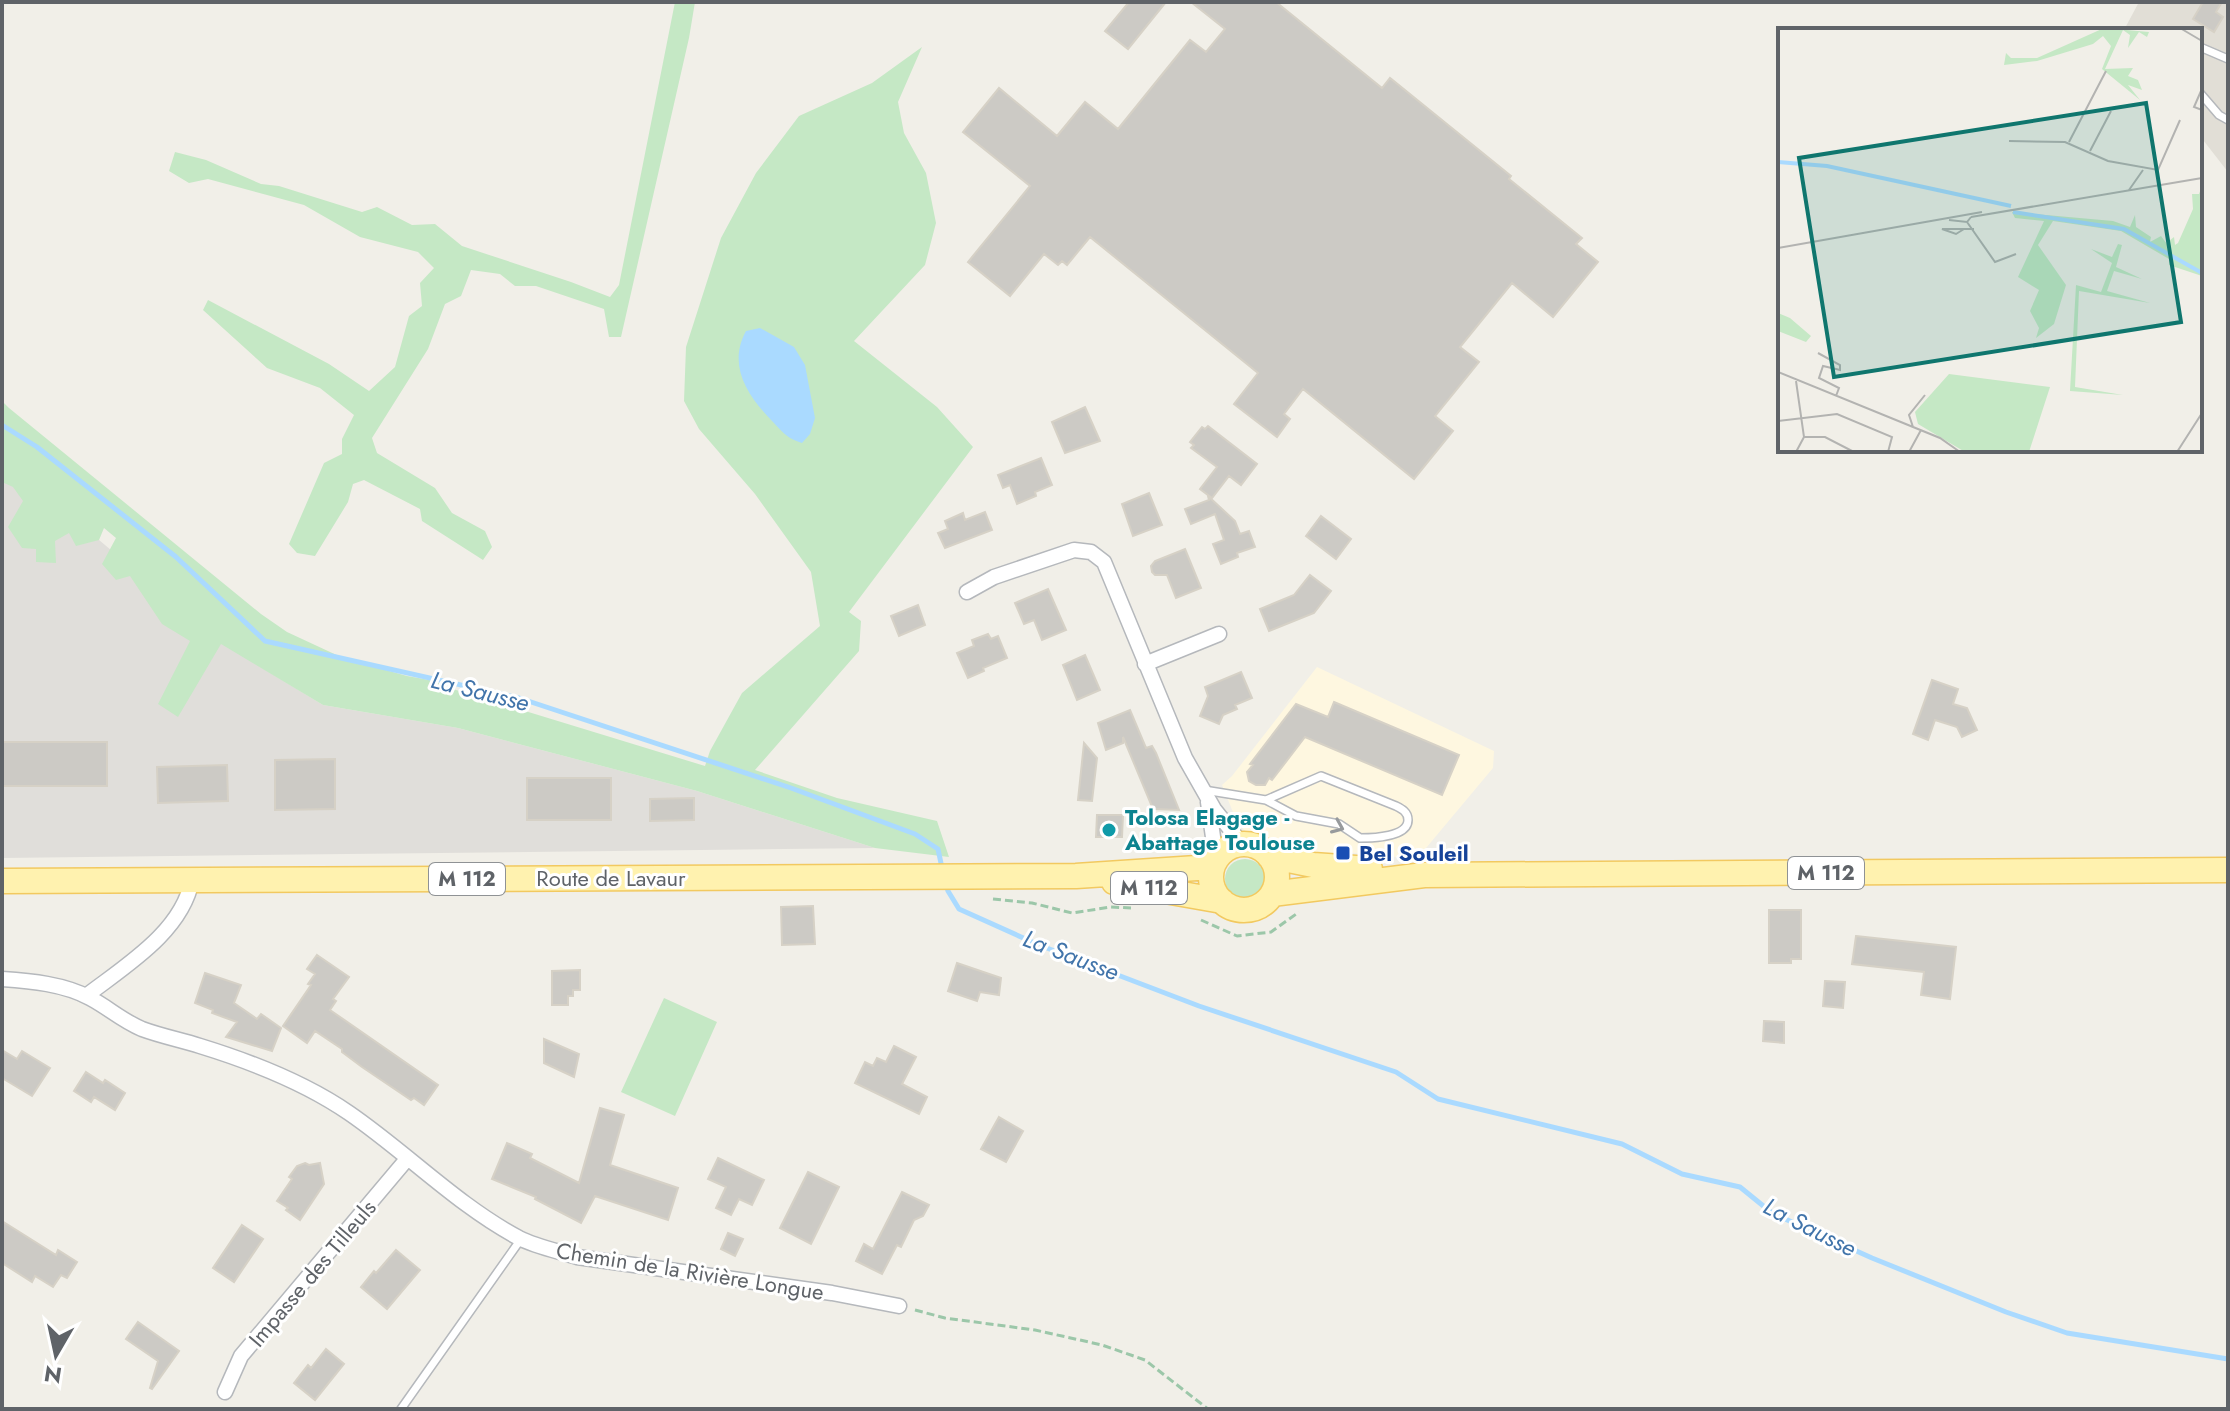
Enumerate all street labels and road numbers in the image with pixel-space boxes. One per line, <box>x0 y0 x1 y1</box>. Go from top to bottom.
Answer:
road number: M 112 <box>1788 857 1864 889</box>
street label: Route de Lavaur <box>536 862 686 894</box>
road number: M 112 <box>429 863 505 895</box>
road number: M 112 <box>1111 872 1187 904</box>
street label: Impasse des Tilleuls <box>241 1192 383 1354</box>
street label: Chemin de la Rivière Longue <box>554 1234 826 1308</box>

